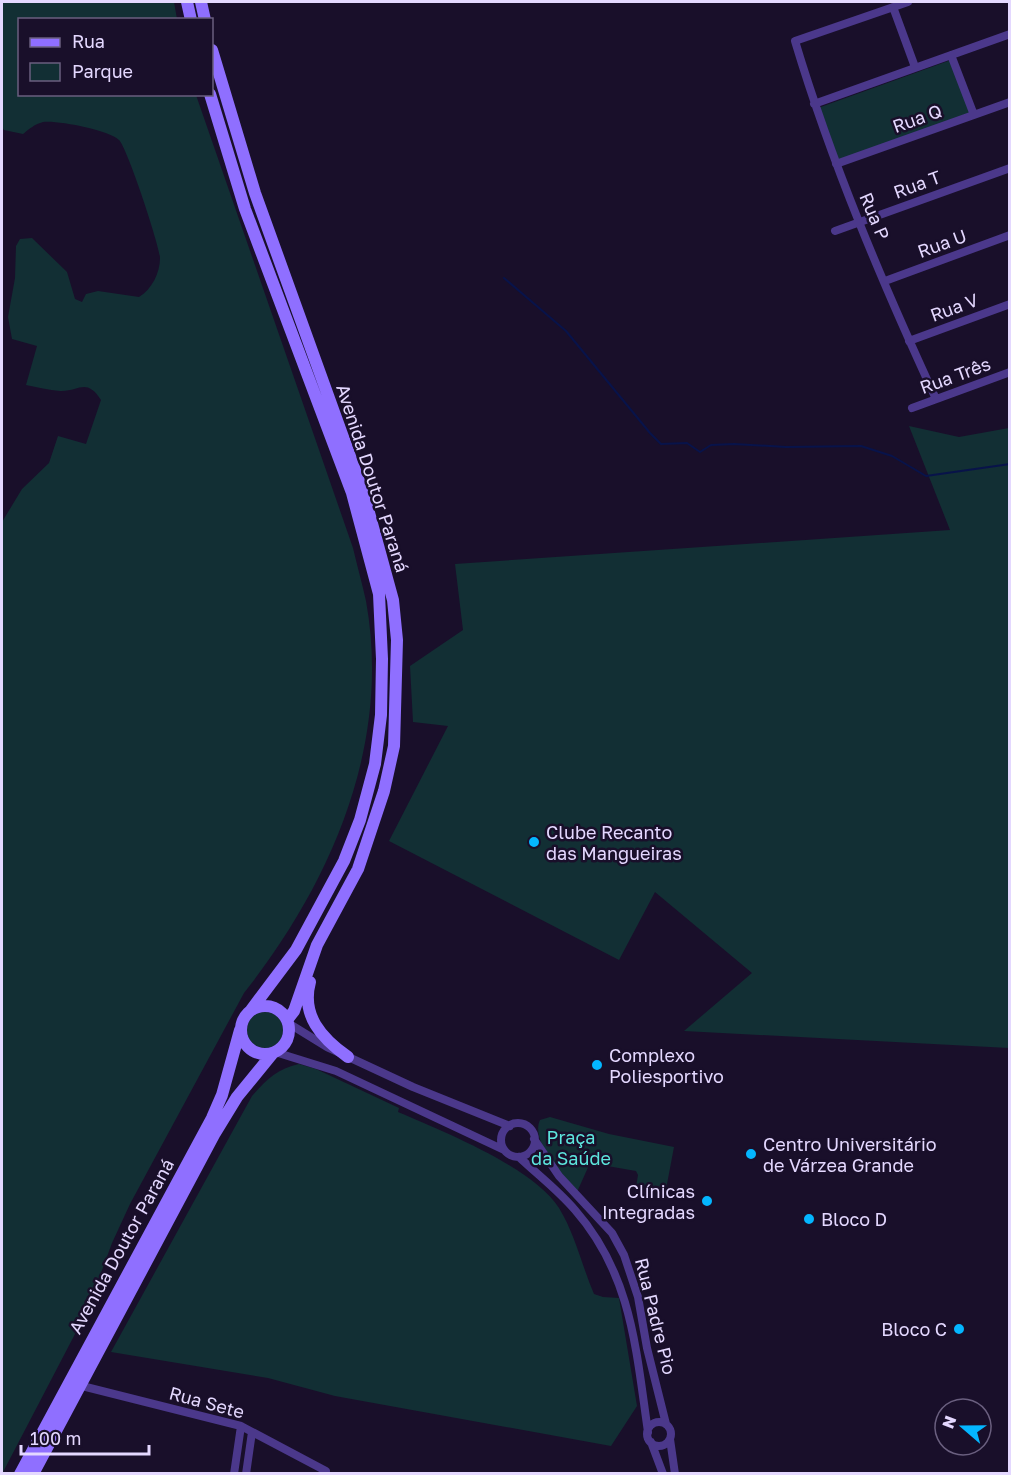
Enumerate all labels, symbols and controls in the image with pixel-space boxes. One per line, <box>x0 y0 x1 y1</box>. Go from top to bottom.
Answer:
legend <box>18 18 213 96</box>
text: Rua <box>72 30 105 52</box>
text: Parque <box>72 60 133 82</box>
street label: Rua Q <box>889 99 945 137</box>
street label: Rua T <box>890 165 944 203</box>
street label: Rua P <box>855 189 895 243</box>
street label: Rua U <box>914 224 970 262</box>
street label: Rua V <box>927 288 981 326</box>
street label: Rua Três <box>917 352 993 398</box>
street label: Avenida Doutor Paraná <box>332 381 414 575</box>
place label: Clube Recanto das Mangueiras <box>546 821 682 864</box>
marker: Clube Recanto das Mangueiras <box>527 835 541 849</box>
place label: Complexo Poliesportivo <box>609 1044 724 1087</box>
marker: Complexo Poliesportivo <box>590 1058 604 1072</box>
park label: Praça da Saúde <box>531 1126 611 1169</box>
place label: Centro Universitário de Várzea Grande <box>763 1133 937 1176</box>
marker: Centro Universitário de Várzea Grande <box>744 1147 758 1161</box>
street label: Avenida Doutor Paraná <box>64 1155 178 1337</box>
place label: Clínicas Integradas <box>602 1180 695 1223</box>
marker: Clínicas Integradas <box>700 1194 714 1208</box>
place label: Bloco D <box>821 1208 887 1230</box>
marker: Bloco D <box>802 1212 816 1226</box>
street label: Rua Padre Pio <box>631 1255 681 1377</box>
place label: Bloco C <box>881 1318 947 1340</box>
marker: Bloco C <box>952 1322 966 1336</box>
street label: Rua Sete <box>167 1381 247 1423</box>
north arrow <box>933 1397 993 1457</box>
text: N <box>937 1413 960 1431</box>
scale bar <box>21 1418 148 1456</box>
text: 100 m <box>30 1427 81 1449</box>

